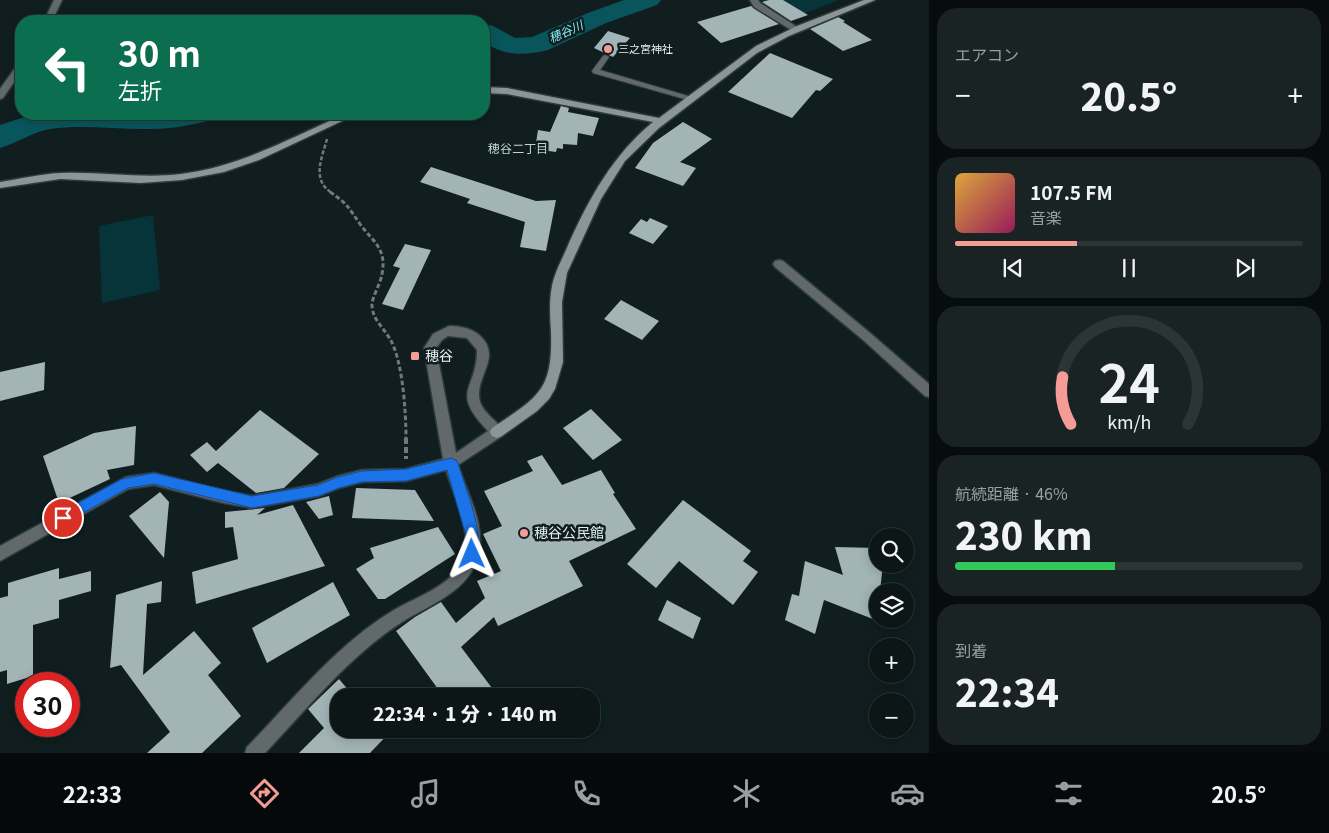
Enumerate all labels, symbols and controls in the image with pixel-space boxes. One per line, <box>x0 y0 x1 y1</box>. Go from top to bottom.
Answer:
water label: 穂谷川 <box>545 15 587 46</box>
text: 30 m <box>118 26 201 77</box>
icon: left <box>35 35 100 100</box>
place label: 三之宮神社 <box>618 40 673 56</box>
text: エアコン <box>955 42 1019 66</box>
marker: 三之宮神社 <box>602 43 614 55</box>
text: 20.5° <box>1081 67 1177 122</box>
text: 左折 <box>118 73 162 105</box>
text: − <box>955 74 971 114</box>
text: + <box>1287 74 1303 114</box>
district label: 穂谷二丁目 <box>488 139 548 156</box>
text: 107.5 FM <box>1030 178 1113 205</box>
text: 音楽 <box>1030 205 1062 229</box>
icon: previous <box>999 254 1027 282</box>
icon: pause <box>1115 254 1143 282</box>
icon: next <box>1231 254 1259 282</box>
text: 24 <box>1098 343 1160 418</box>
place label: 穂谷 <box>425 345 453 365</box>
marker: 穂谷 <box>409 350 421 362</box>
text: km/h <box>1107 408 1151 434</box>
text: 航続距離 · 46% <box>955 481 1068 505</box>
pin <box>42 497 84 539</box>
icon: arrive <box>49 504 77 532</box>
text: 230 km <box>955 506 1093 561</box>
place label: 穂谷公民館 <box>534 522 604 542</box>
position arrow <box>445 527 497 579</box>
marker: 穂谷公民館 <box>518 527 530 539</box>
map controls <box>869 528 914 738</box>
button: search <box>869 528 914 573</box>
button: layers <box>869 583 914 628</box>
button: + <box>869 638 914 683</box>
text: 到着 <box>955 638 987 662</box>
text: 22:34 <box>955 663 1059 718</box>
speed limit sign: 30 <box>15 672 80 737</box>
button: − <box>869 693 914 738</box>
text: 22:34 · 1 分 · 140 m <box>373 699 557 726</box>
icon: directions <box>247 776 282 811</box>
icon: music <box>408 776 443 811</box>
icon: phone <box>569 776 604 811</box>
icon: climate <box>729 776 764 811</box>
icon: car <box>890 776 925 811</box>
icon: filters <box>1051 776 1086 811</box>
text: 22:33 <box>63 777 122 809</box>
text: 20.5° <box>1211 777 1266 809</box>

